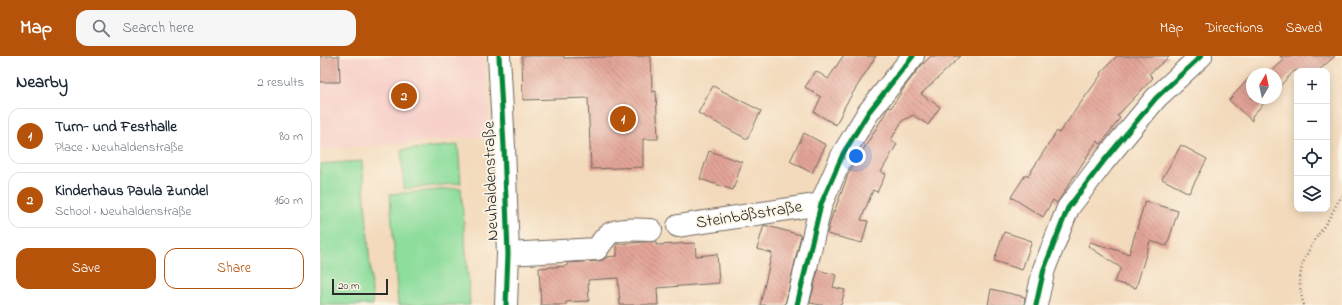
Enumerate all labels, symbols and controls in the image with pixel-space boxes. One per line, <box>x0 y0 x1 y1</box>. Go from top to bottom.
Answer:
search box <box>76 10 356 46</box>
text: Map <box>20 15 52 42</box>
icon: search <box>90 17 112 39</box>
text: Search here <box>122 17 194 39</box>
text: Map <box>1160 18 1183 39</box>
text: Directions <box>1205 18 1263 39</box>
text: Saved <box>1285 18 1322 39</box>
north arrow <box>1246 68 1282 104</box>
map controls <box>1294 68 1330 212</box>
button: + <box>1294 68 1330 104</box>
text: Nearby <box>16 70 68 95</box>
text: 2 results <box>257 73 304 92</box>
pin: 2 <box>391 81 417 111</box>
pin: 1 <box>610 104 636 134</box>
button: − <box>1294 104 1330 140</box>
text: Turn- und Festhalle <box>55 116 177 138</box>
street label: Neuhaldenstraße <box>476 120 506 241</box>
text: 1 <box>28 127 32 146</box>
text: 80 m <box>279 127 303 146</box>
text: Place · Neuhaldenstraße <box>55 138 183 157</box>
button: locate <box>1294 140 1330 176</box>
your location <box>846 146 866 166</box>
button: layers <box>1294 176 1330 212</box>
text: Kinderhaus Paula Zundel <box>55 180 208 202</box>
text: 2 <box>27 191 33 210</box>
text: 160 m <box>274 191 303 210</box>
street label: Steinbößstraße <box>694 194 804 236</box>
text: School · Neuhaldenstraße <box>55 202 191 221</box>
button: Save <box>16 248 156 289</box>
button: Share <box>164 248 304 289</box>
scale bar <box>332 277 388 296</box>
text: 20 m <box>338 278 360 294</box>

